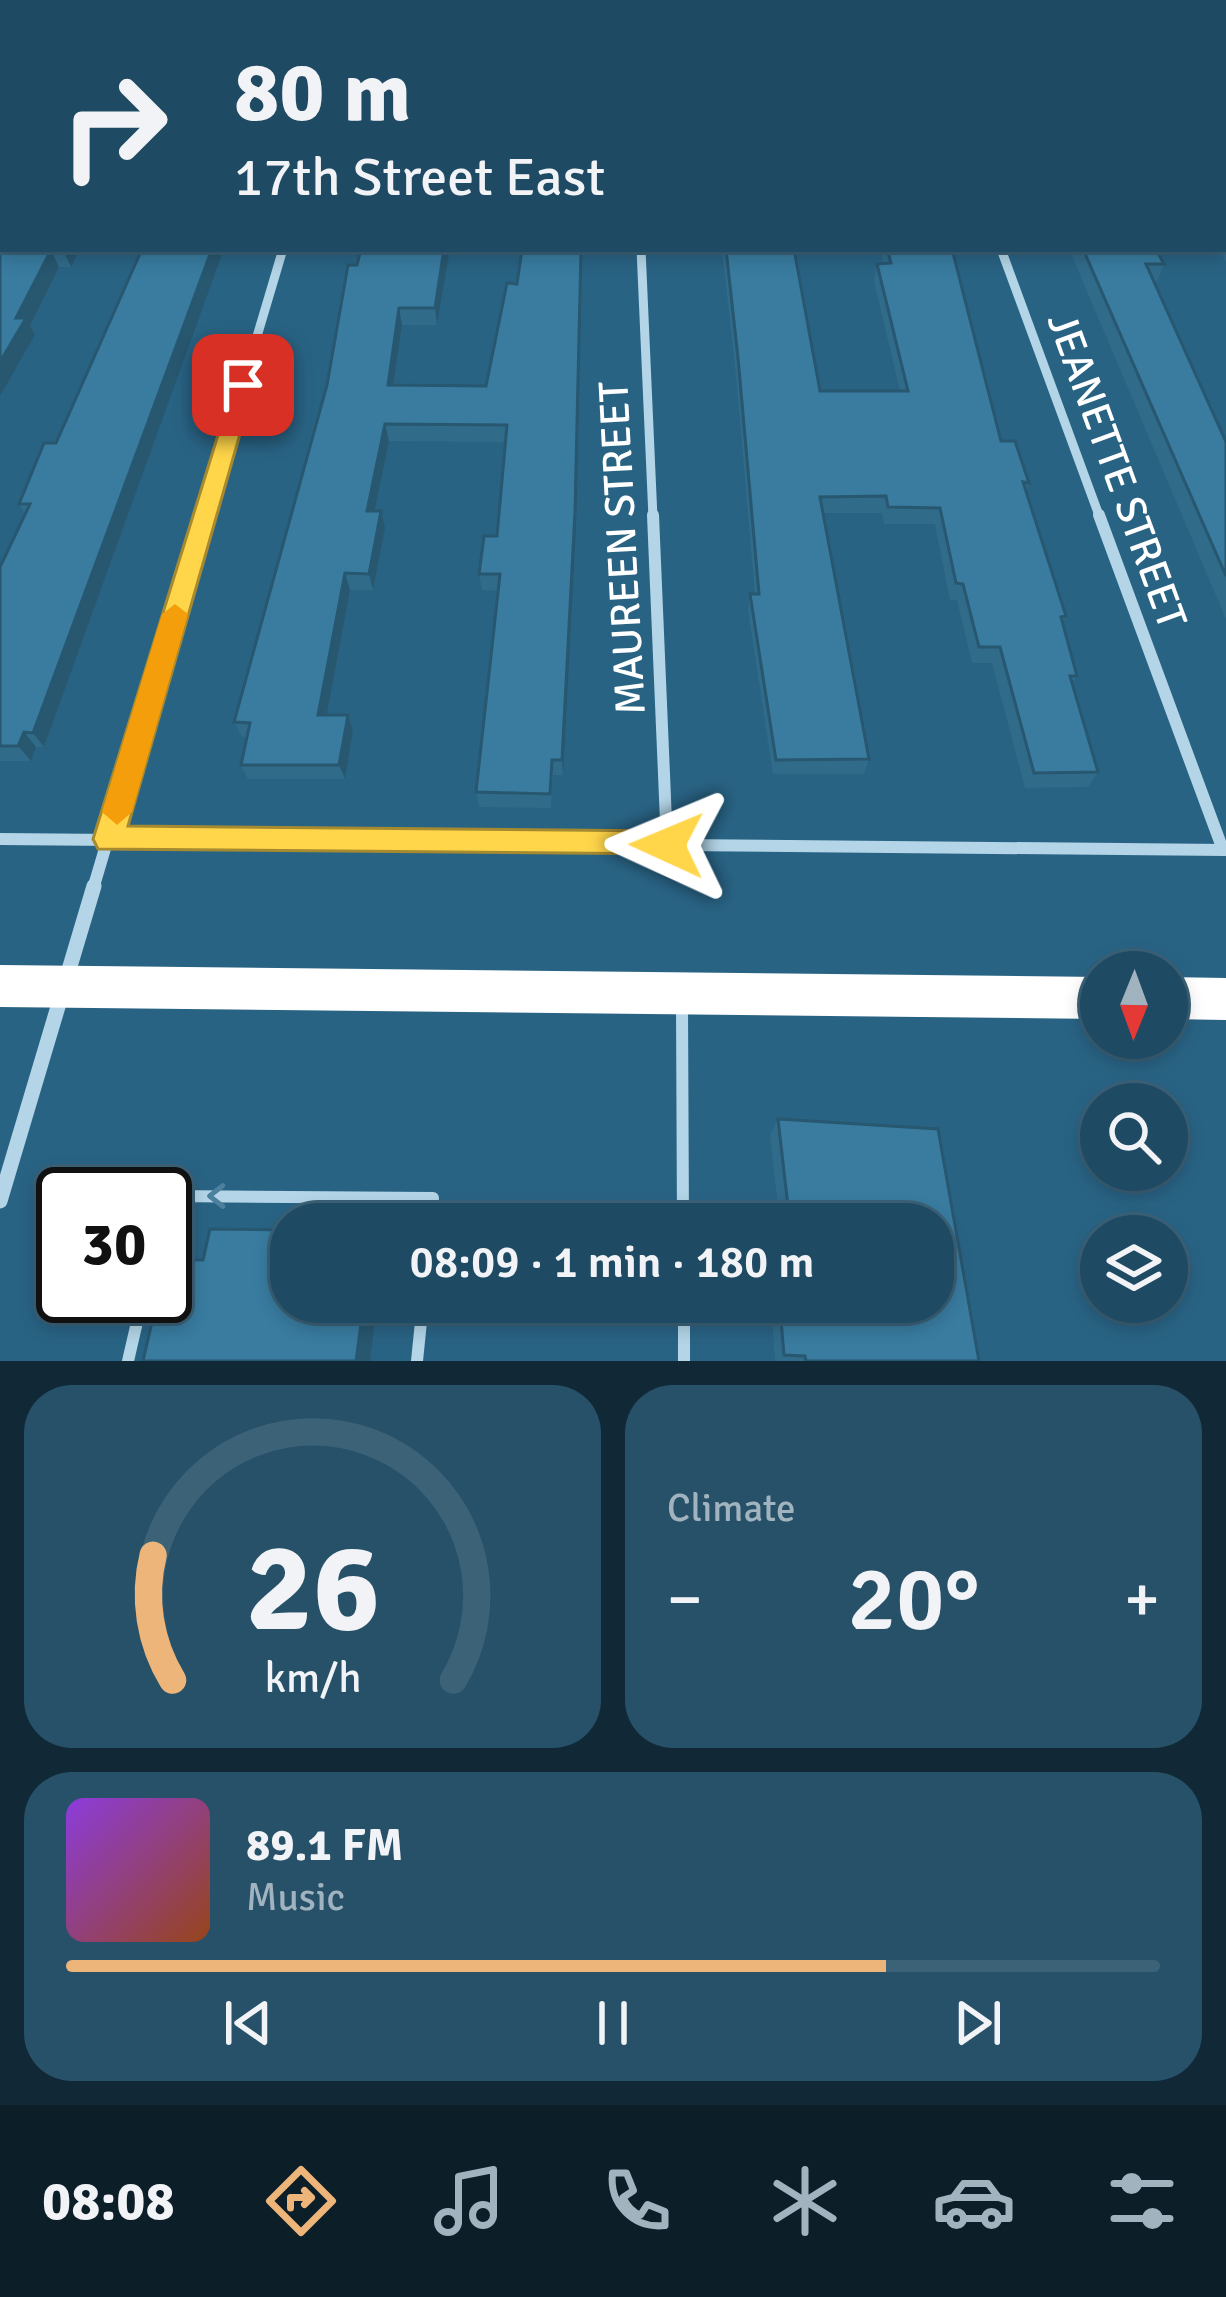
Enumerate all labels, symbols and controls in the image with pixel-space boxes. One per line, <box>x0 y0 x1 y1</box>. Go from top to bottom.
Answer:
text: 80 m <box>234 41 411 145</box>
icon: right <box>36 48 192 204</box>
text: 17th Street East <box>234 144 605 211</box>
street label: JEANETTE STREET <box>1036 306 1198 636</box>
pin <box>192 334 294 436</box>
icon: arrive <box>210 352 276 418</box>
street label: MAUREEN STREET <box>588 380 657 716</box>
position arrow <box>604 782 730 908</box>
north arrow <box>1080 951 1188 1059</box>
map controls <box>1080 951 1188 1323</box>
button: search <box>1080 1083 1188 1191</box>
speed limit sign: 30 <box>36 1167 192 1323</box>
one-way arrow <box>207 1183 225 1209</box>
button: layers <box>1080 1215 1188 1323</box>
text: 08:09 · 1 min · 180 m <box>410 1235 814 1290</box>
text: Climate <box>667 1484 796 1532</box>
text: 26 <box>245 1512 380 1665</box>
text: 20° <box>848 1544 979 1655</box>
text: − <box>667 1559 703 1640</box>
text: + <box>1124 1559 1160 1640</box>
text: km/h <box>264 1651 361 1704</box>
text: 89.1 FM <box>246 1818 403 1873</box>
text: Music <box>246 1873 345 1921</box>
icon: previous <box>215 1990 281 2056</box>
icon: pause <box>580 1990 646 2056</box>
icon: next <box>945 1990 1011 2056</box>
icon: directions <box>259 2159 343 2243</box>
icon: music <box>427 2159 511 2243</box>
icon: phone <box>595 2159 679 2243</box>
icon: climate <box>763 2159 847 2243</box>
icon: car <box>932 2159 1016 2243</box>
icon: filters <box>1100 2159 1184 2243</box>
text: 08:08 <box>42 2168 175 2235</box>

